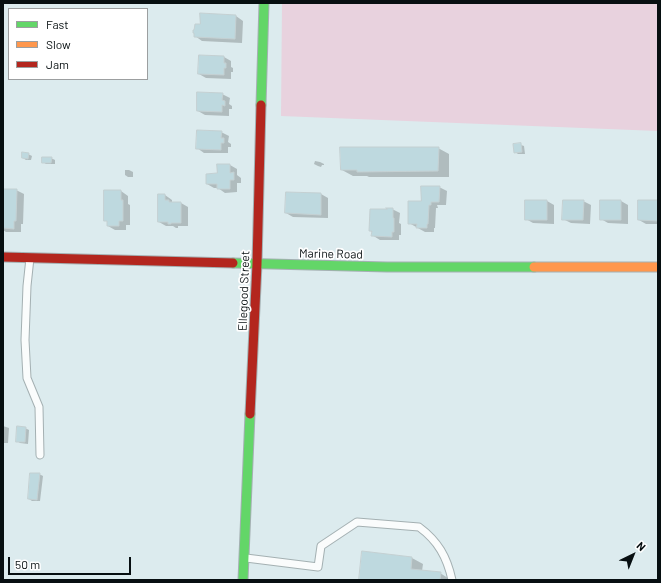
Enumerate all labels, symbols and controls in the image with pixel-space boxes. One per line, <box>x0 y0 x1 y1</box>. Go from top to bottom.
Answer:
legend <box>8 8 148 80</box>
text: Fast <box>46 17 69 31</box>
text: Slow <box>46 37 71 51</box>
text: Jam <box>46 57 69 71</box>
street label: Marine Road <box>299 246 363 262</box>
street label: Ellegood Street <box>235 251 253 331</box>
north arrow <box>613 535 653 575</box>
text: N <box>634 539 649 553</box>
scale bar <box>10 549 133 575</box>
text: 50 m <box>15 557 40 571</box>

